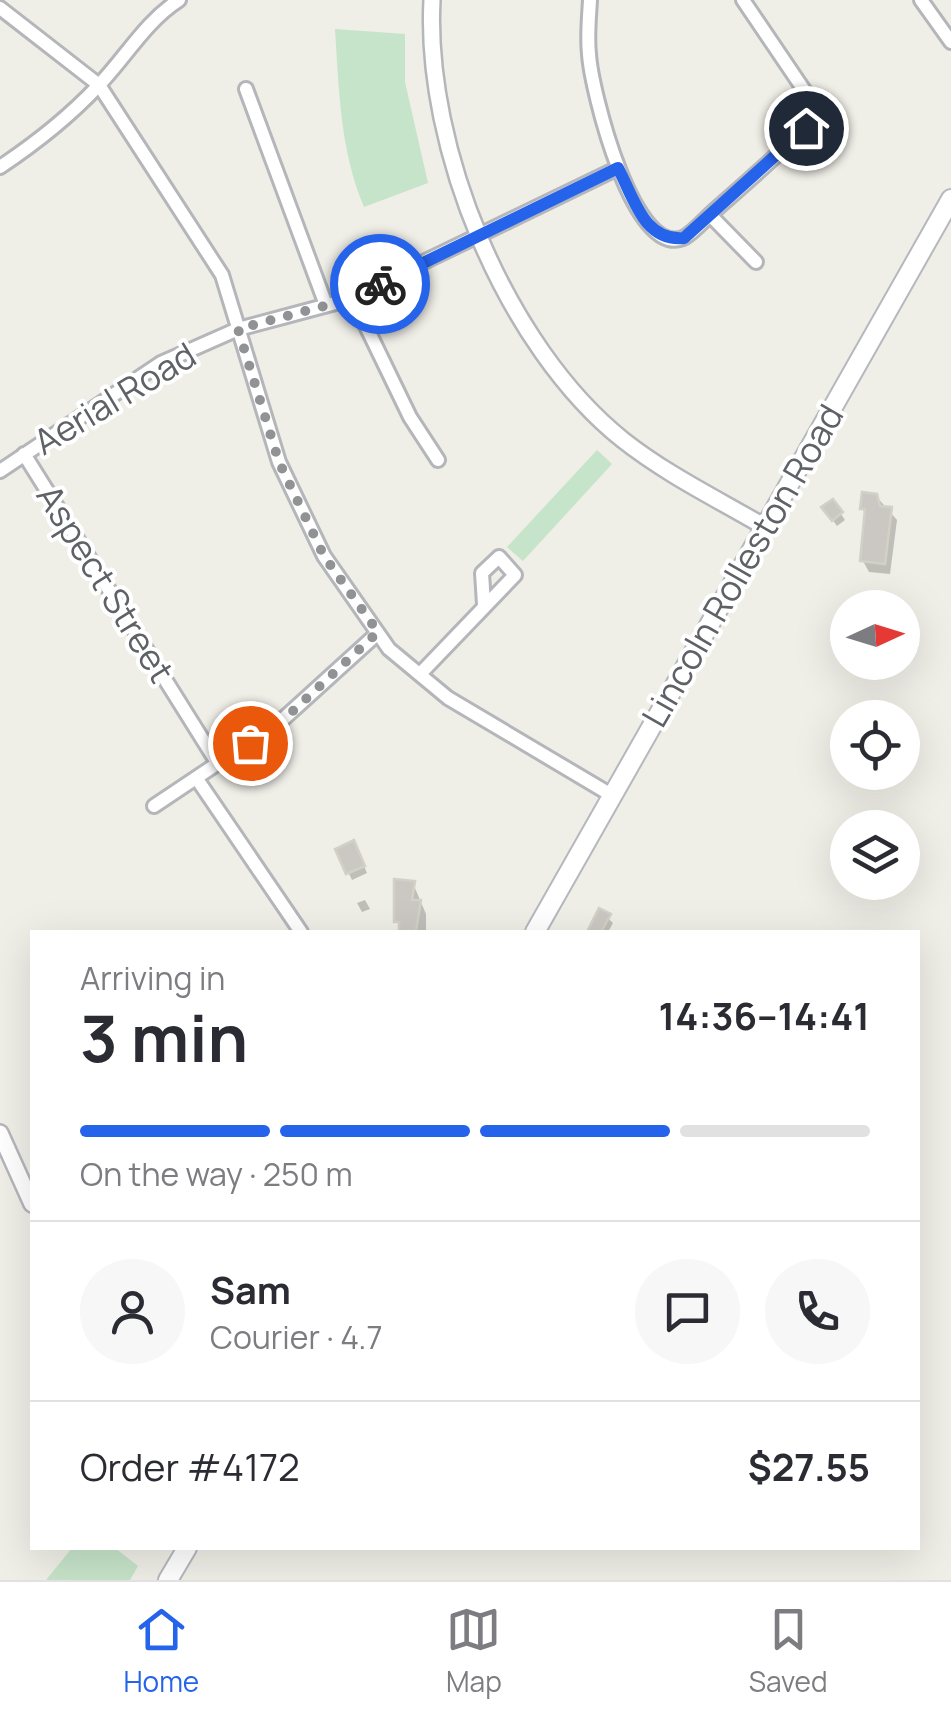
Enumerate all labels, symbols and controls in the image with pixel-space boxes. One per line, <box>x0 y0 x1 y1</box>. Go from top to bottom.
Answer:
pin <box>764 86 849 171</box>
icon: home <box>779 101 834 156</box>
courier <box>330 234 430 334</box>
icon: bike <box>353 257 408 312</box>
street label: Aerial Road <box>25 331 204 465</box>
street label: Lincoln Rolleston Road <box>630 395 854 736</box>
street label: Aspect Street <box>26 475 186 692</box>
north arrow <box>830 590 920 680</box>
map controls <box>830 590 920 900</box>
button: locate <box>830 700 920 790</box>
pin <box>208 701 293 786</box>
icon: bag <box>223 716 278 771</box>
button: layers <box>830 810 920 900</box>
text: Arriving in <box>80 956 225 1000</box>
text: 14:36–14:41 <box>659 989 870 1041</box>
text: 3 min <box>80 993 248 1082</box>
text: On the way · 250 m <box>80 1152 353 1196</box>
button: person <box>80 1259 185 1364</box>
button: chat <box>635 1259 740 1364</box>
button: phone <box>765 1259 870 1364</box>
text: Sam <box>210 1263 291 1315</box>
text: Courier · 4.7 <box>210 1315 383 1359</box>
text: Order #4172 <box>80 1440 300 1492</box>
text: $27.55 <box>748 1440 870 1492</box>
tab: Home <box>123 1602 199 1700</box>
tab: Map <box>446 1602 502 1700</box>
tab: Saved <box>749 1602 828 1700</box>

